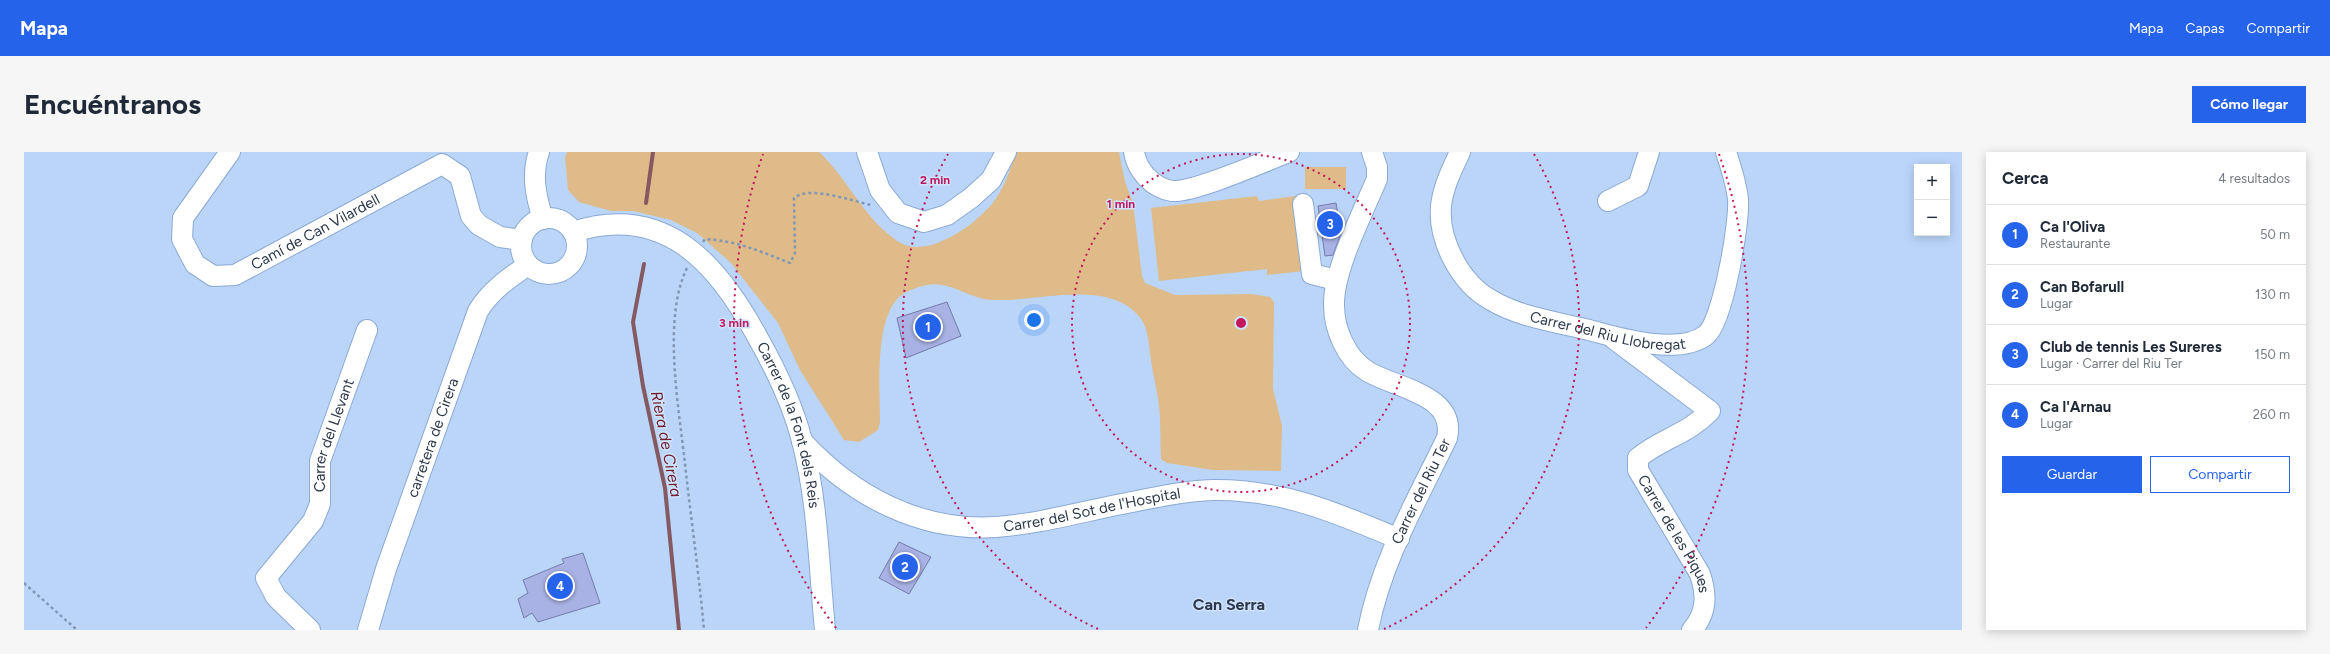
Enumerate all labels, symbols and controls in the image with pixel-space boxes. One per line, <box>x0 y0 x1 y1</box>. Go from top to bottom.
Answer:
text: Mapa <box>20 17 68 40</box>
text: Mapa <box>2129 20 2163 37</box>
text: Capas <box>2185 20 2224 37</box>
text: Compartir <box>2246 20 2310 37</box>
button: Cómo llegar <box>2192 86 2306 123</box>
text: Encuéntranos <box>24 87 201 121</box>
map controls <box>1914 164 1950 236</box>
button: + <box>1914 164 1950 200</box>
text: Cerca <box>2002 168 2049 188</box>
text: 4 resultados <box>2218 171 2290 186</box>
text: 2 min <box>920 173 950 187</box>
street label: Camí de Can Vilardell <box>248 190 383 274</box>
text: 1 min <box>1107 197 1135 211</box>
button: − <box>1914 200 1950 236</box>
pin: 3 <box>1317 209 1343 239</box>
text: Ca l'Oliva <box>2040 218 2105 236</box>
text: 1 <box>2012 227 2018 242</box>
text: 50 m <box>2260 227 2290 242</box>
text: Restaurante <box>2040 236 2110 251</box>
text: Can Bofarull <box>2040 278 2124 296</box>
text: 2 <box>2011 287 2019 302</box>
text: 130 m <box>2255 287 2290 302</box>
text: Lugar <box>2040 296 2073 311</box>
street label: Carrer del Riu Llobregat <box>1528 307 1687 354</box>
your location <box>1024 310 1044 330</box>
pin: 1 <box>915 312 941 342</box>
text: 3 min <box>719 316 749 330</box>
centre of rings <box>1234 316 1248 330</box>
text: Club de tennis Les Sureres <box>2040 338 2222 356</box>
street label: Carrer de la Font dels Reis <box>753 339 823 509</box>
text: 3 <box>2011 347 2019 362</box>
text: 150 m <box>2255 347 2290 362</box>
text: Lugar · Carrer del Riu Ter <box>2040 356 2182 371</box>
street label: Carrer del Llevant <box>311 376 358 492</box>
street label: carretera de Cirera <box>403 376 462 500</box>
water label: Riera de Cirera <box>647 389 686 499</box>
text: Ca l'Arnau <box>2040 398 2111 416</box>
text: 4 <box>2011 407 2019 422</box>
text: 260 m <box>2253 407 2290 422</box>
text: Lugar <box>2040 416 2073 431</box>
street label: Carrer del Riu Ter <box>1388 436 1454 547</box>
button: Guardar <box>2002 456 2142 493</box>
button: Compartir <box>2150 456 2290 493</box>
street label: Carrer de les Piques <box>1634 472 1713 594</box>
street label: Carrer del Sot de l'Hospital <box>1002 484 1182 535</box>
pin: 2 <box>892 552 918 582</box>
pin: 4 <box>547 571 573 601</box>
district label: Can Serra <box>1193 595 1265 614</box>

